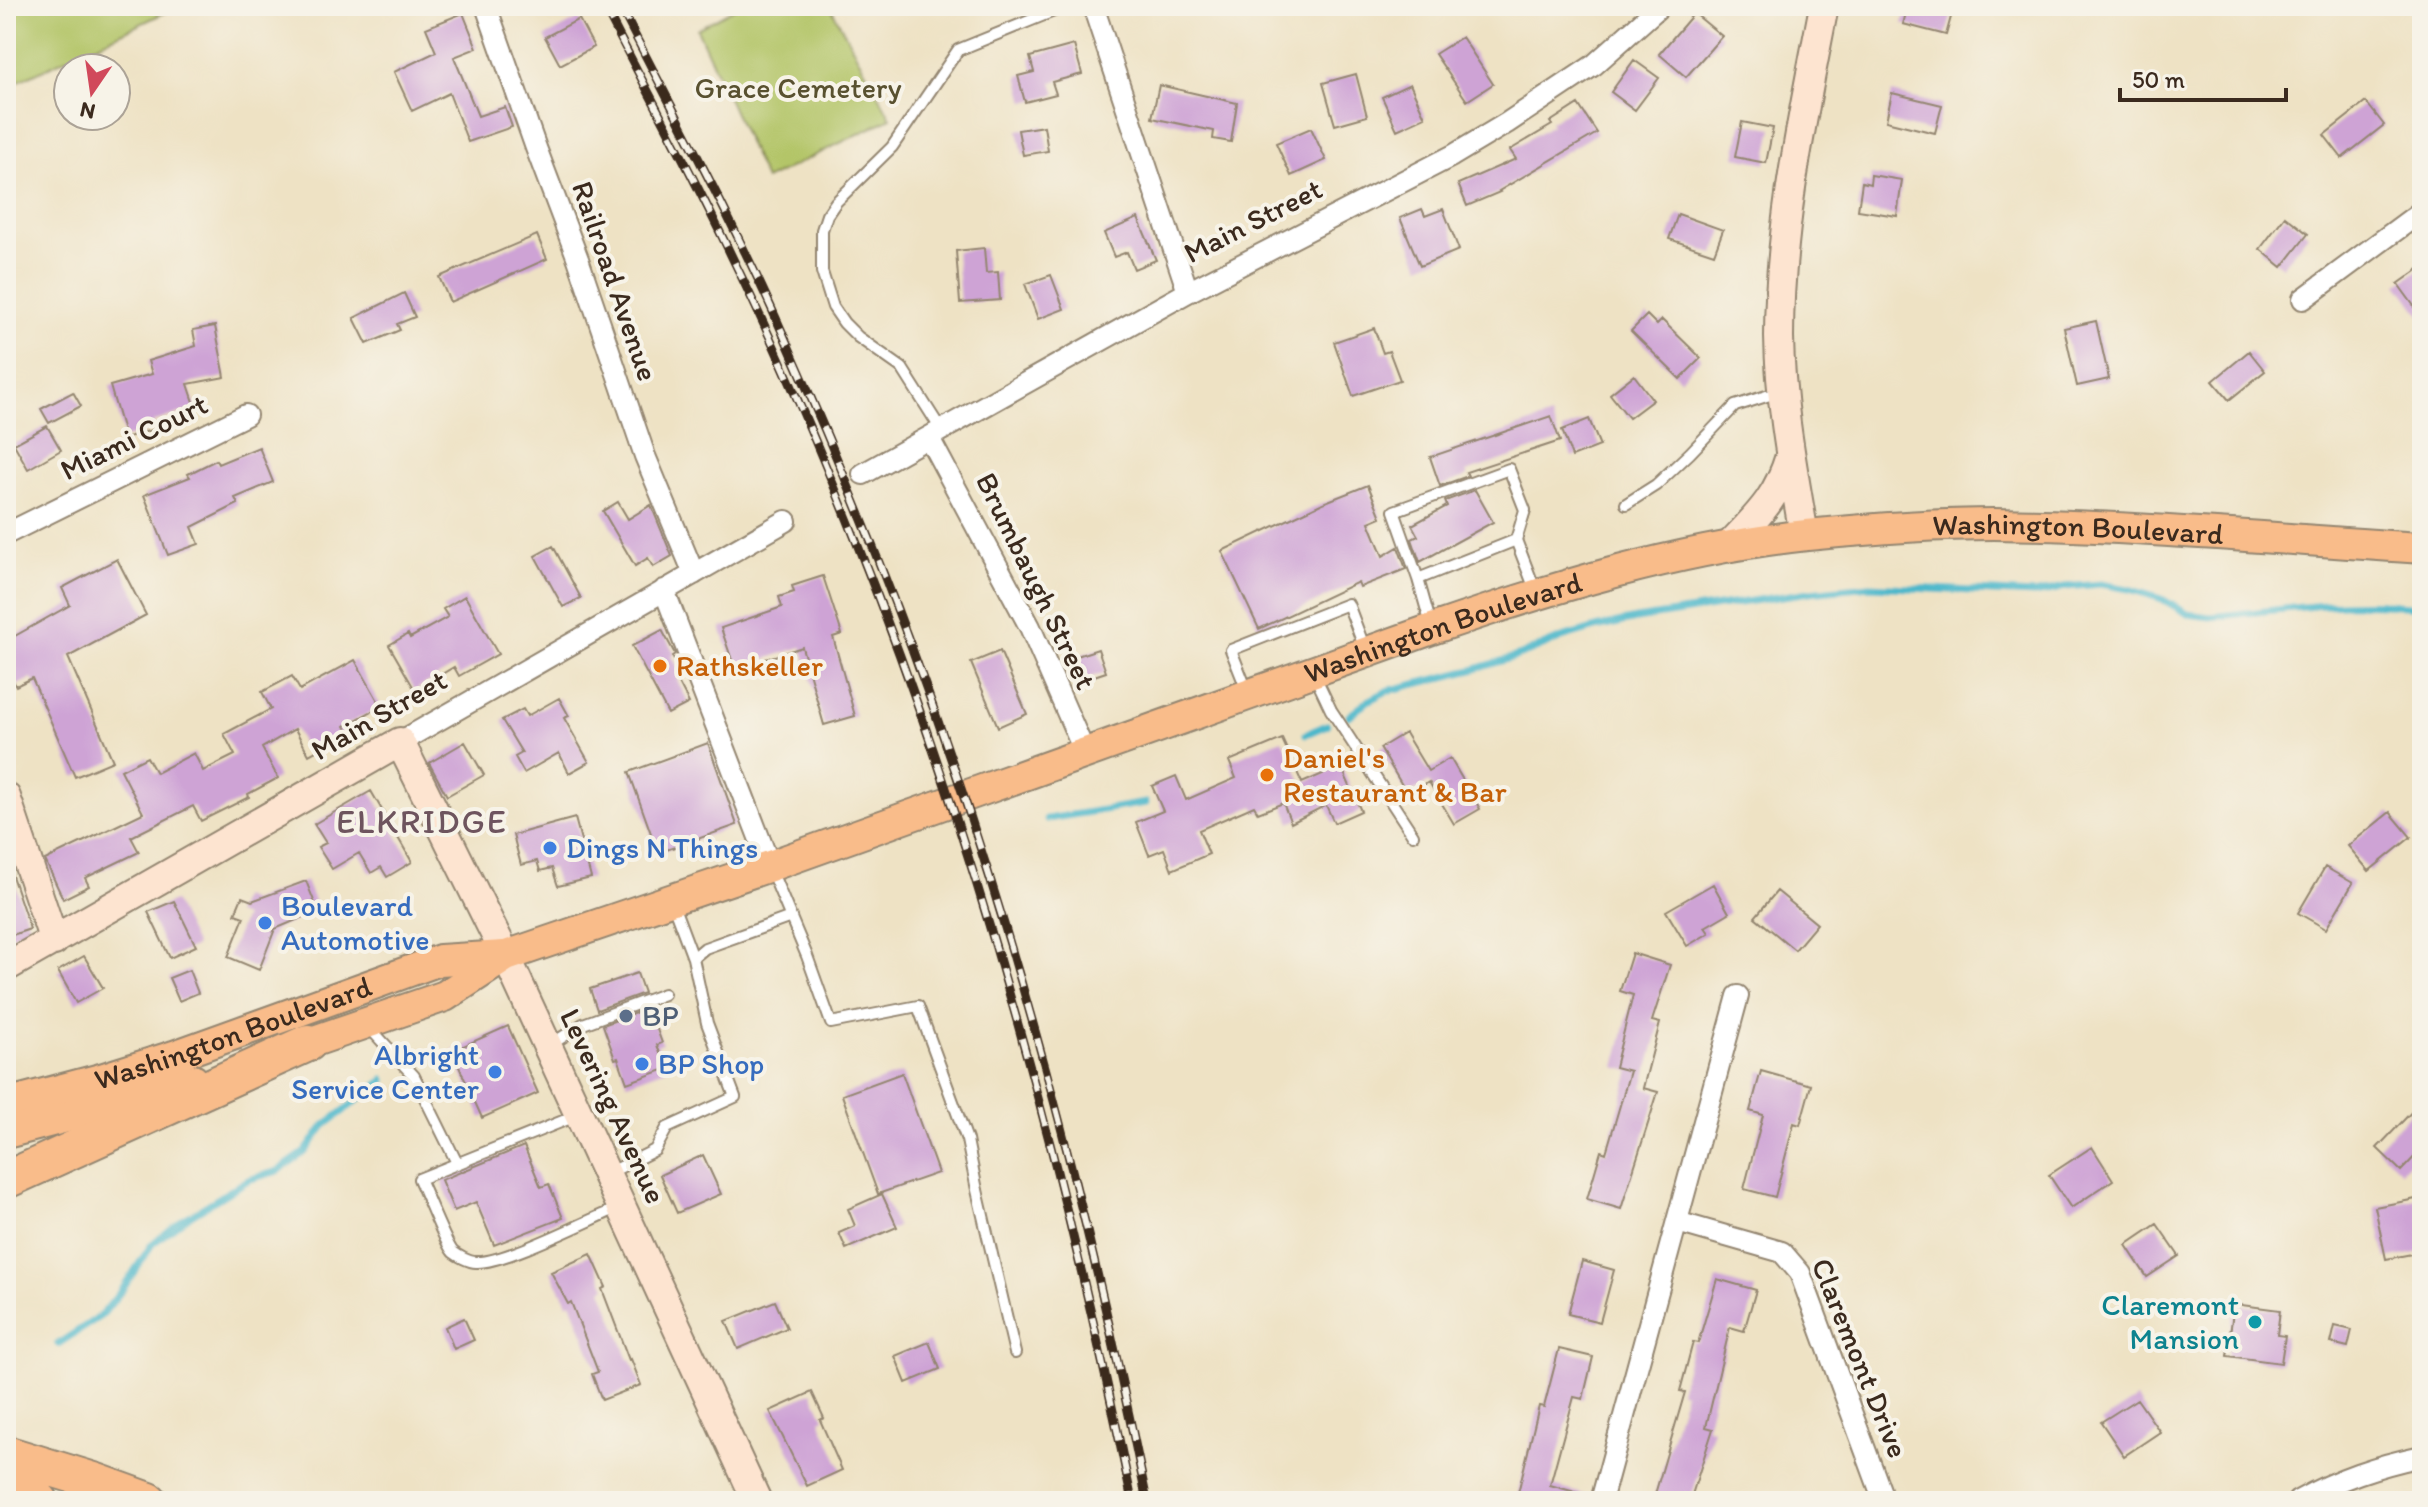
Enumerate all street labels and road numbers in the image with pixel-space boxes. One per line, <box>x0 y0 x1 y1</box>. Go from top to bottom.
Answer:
street label: Main Street <box>1177 170 1328 271</box>
street label: Railroad Avenue <box>564 176 667 386</box>
street label: Miami Court <box>54 385 213 488</box>
street label: Brumbaugh Street <box>968 466 1105 695</box>
street label: Washington Boulevard <box>1932 505 2225 552</box>
street label: Washington Boulevard <box>1299 563 1587 691</box>
street label: Main Street <box>304 661 453 768</box>
street label: Washington Boulevard <box>90 967 377 1098</box>
street label: Levering Avenue <box>552 1002 675 1209</box>
street label: Claremont Drive <box>1804 1253 1917 1463</box>

